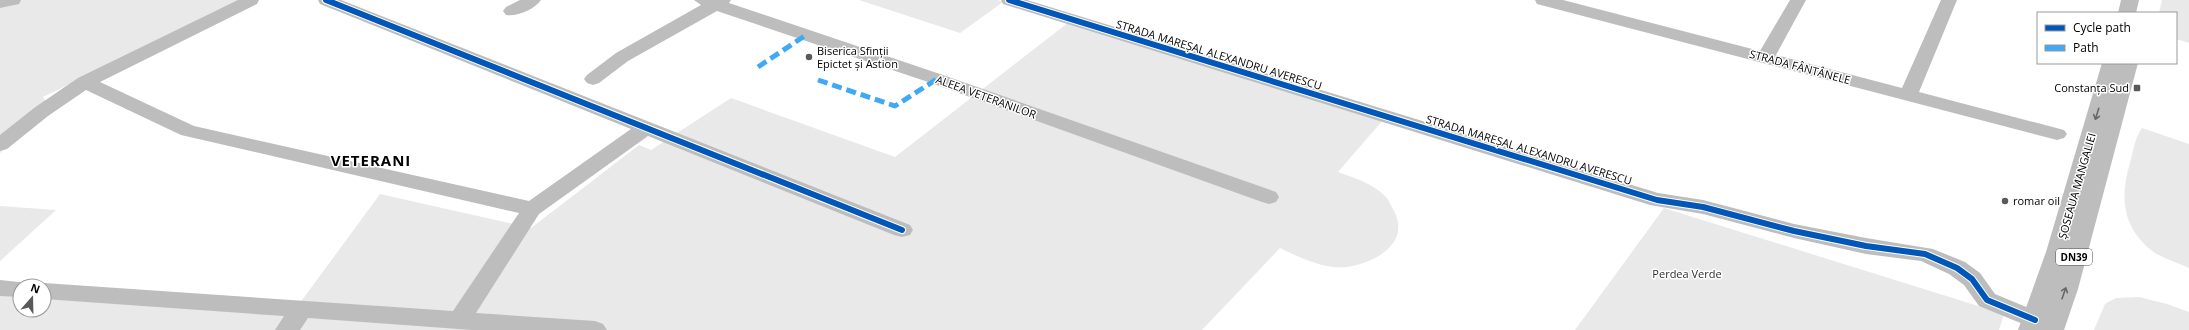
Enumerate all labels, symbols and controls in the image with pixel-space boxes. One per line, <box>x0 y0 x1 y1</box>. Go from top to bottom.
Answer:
legend <box>2037 12 2177 64</box>
street label: STRADA MAREȘAL ALEXANDRU AVERESCU <box>1114 16 1324 93</box>
text: Cycle path <box>2073 19 2131 36</box>
text: Path <box>2073 39 2099 56</box>
place label: Biserica Sfinții Epictet și Astion <box>817 43 898 71</box>
street label: STRADA FÂNTÂNELE <box>1748 46 1852 87</box>
marker: Biserica Sfinții Epictet și Astion <box>804 52 814 62</box>
street label: ALEEA VETERANILOR <box>934 71 1039 122</box>
place label: Constanța Sud <box>2054 80 2129 95</box>
marker: Constanța Sud <box>2132 83 2142 93</box>
one-way arrow <box>2093 107 2100 120</box>
street label: STRADA MAREȘAL ALEXANDRU AVERESCU <box>1424 111 1634 188</box>
street label: ȘOSEAUA MANGALIEI <box>2054 131 2099 241</box>
district label: VETERANI <box>331 150 411 170</box>
place label: romar oil <box>2013 193 2060 208</box>
marker: romar oil <box>2000 196 2010 206</box>
road number: DN39 <box>2056 249 2092 265</box>
park label: Perdea Verde <box>1652 266 1722 281</box>
north arrow <box>12 278 52 318</box>
text: N <box>29 280 42 297</box>
one-way arrow <box>2061 288 2069 300</box>

